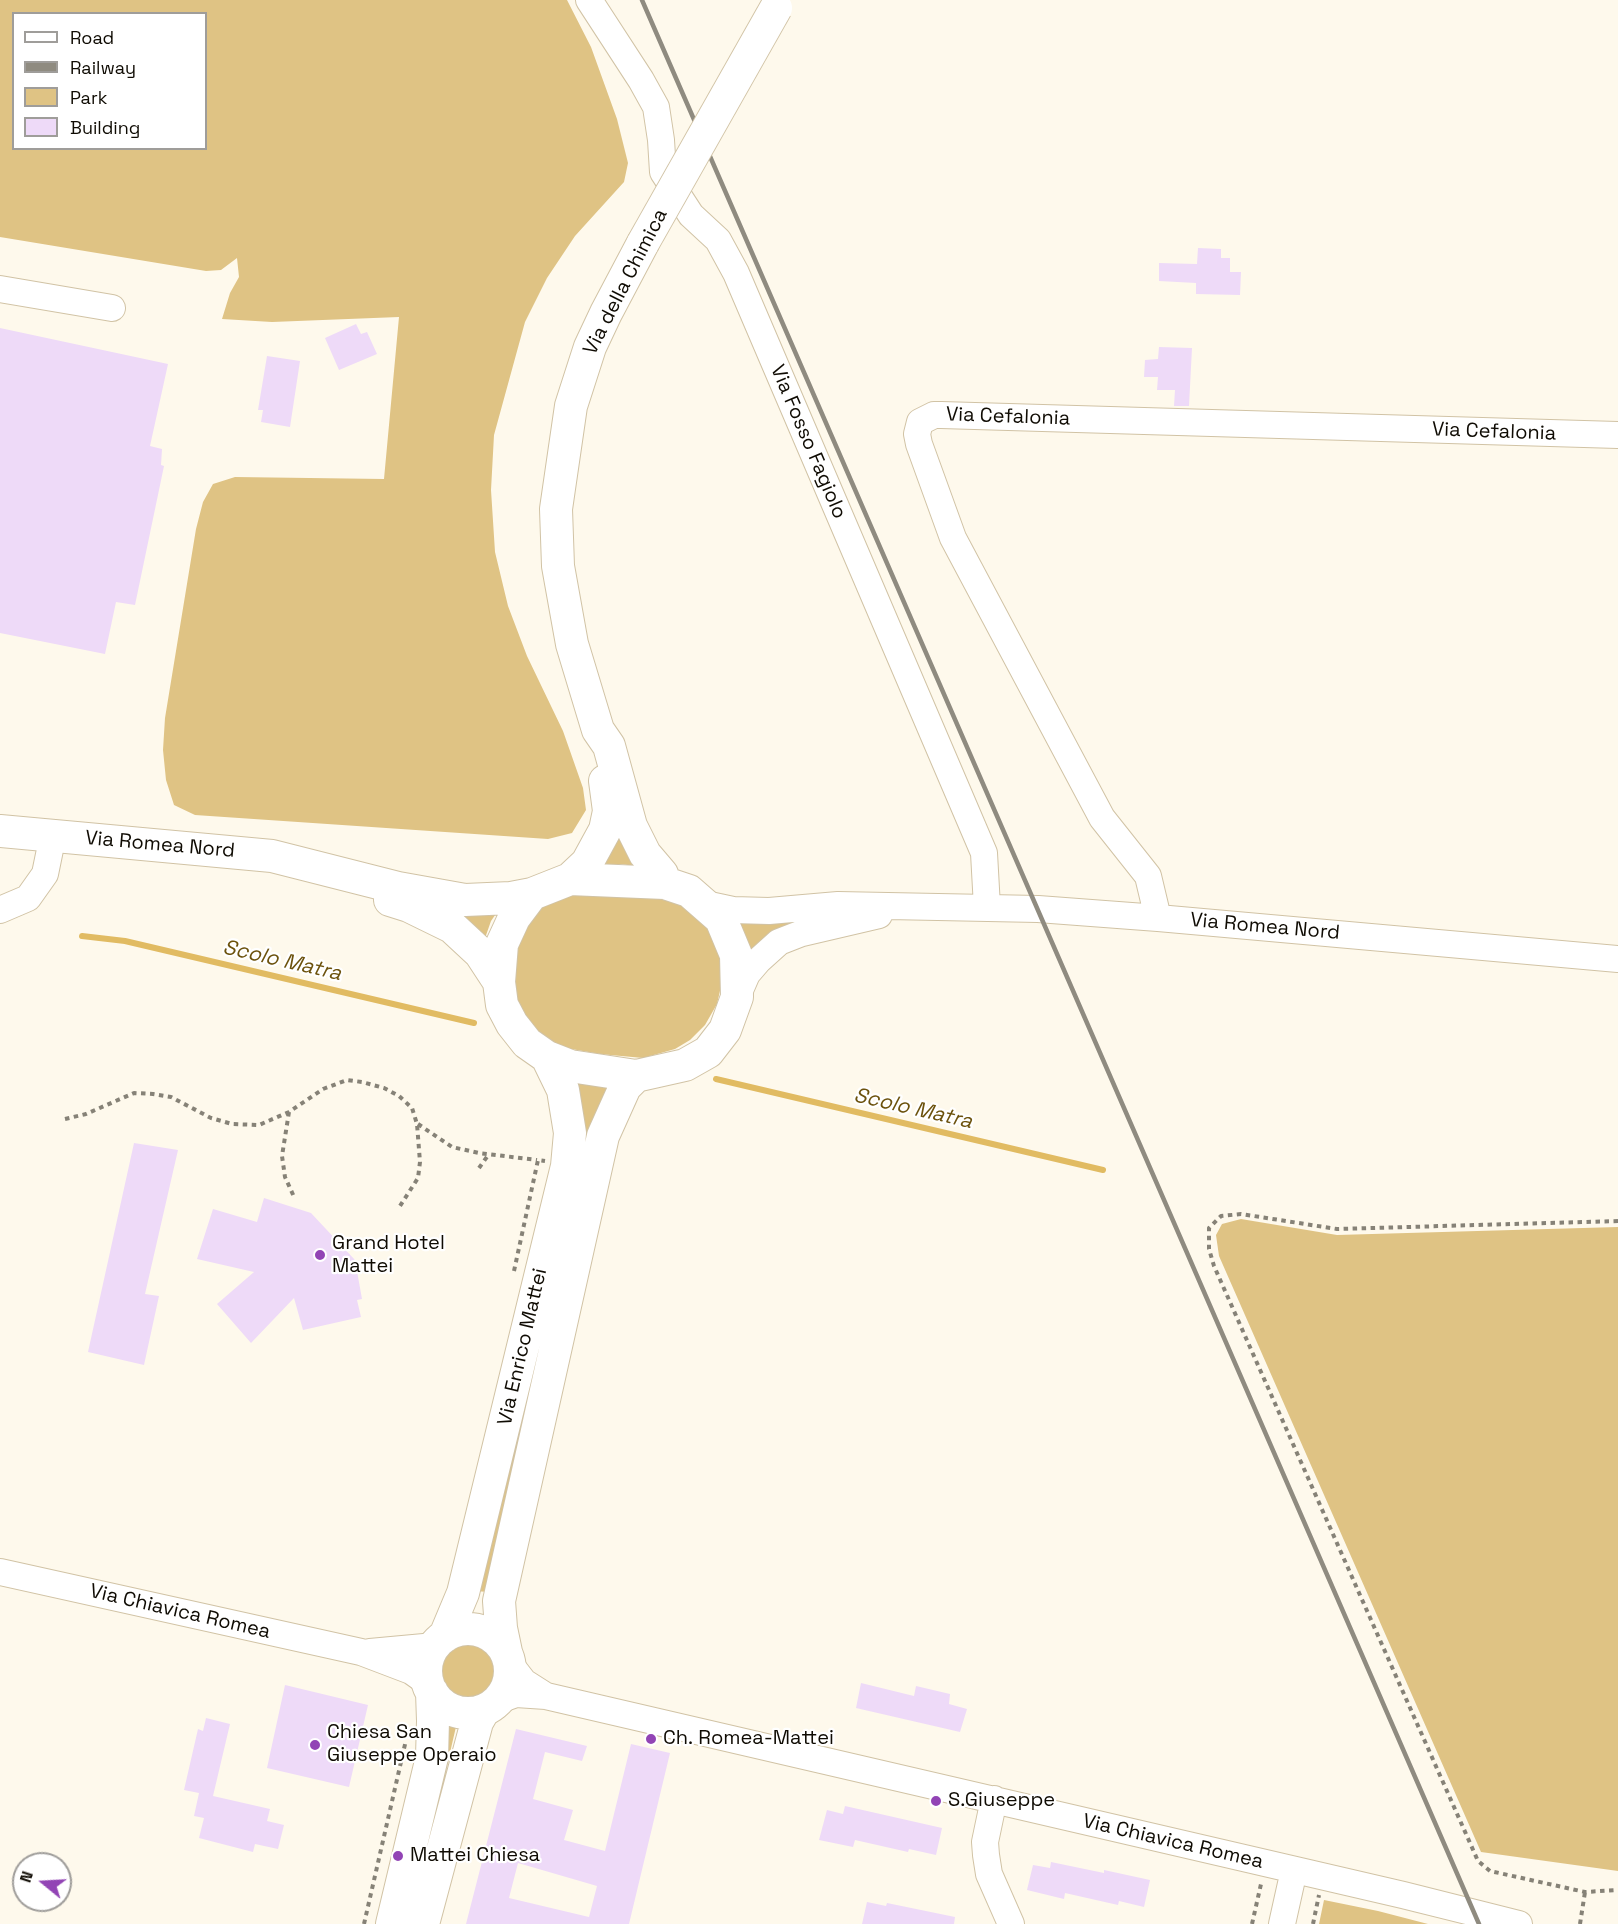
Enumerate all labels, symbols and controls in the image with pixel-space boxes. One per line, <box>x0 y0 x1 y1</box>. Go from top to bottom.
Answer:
legend <box>12 12 207 150</box>
text: Road <box>70 26 114 49</box>
text: Railway <box>70 56 136 79</box>
text: Park <box>70 86 107 109</box>
text: Building <box>70 116 140 139</box>
street label: Via della Chimica <box>579 205 673 359</box>
street label: Via Fosso Fagiolo <box>765 361 851 523</box>
street label: Via Cefalonia <box>945 403 1071 431</box>
street label: Via Cefalonia <box>1431 418 1557 446</box>
street label: Via Romea Nord <box>84 826 236 864</box>
street label: Via Romea Nord <box>1189 908 1341 946</box>
water label: Scolo Matra <box>220 935 344 987</box>
water label: Scolo Matra <box>851 1083 975 1135</box>
place label: Grand Hotel Mattei <box>332 1232 445 1279</box>
marker: Grand Hotel Mattei <box>313 1248 327 1262</box>
street label: Via Enrico Mattei <box>493 1266 553 1428</box>
street label: Via Chiavica Romea <box>87 1580 273 1644</box>
place label: Chiesa San Giuseppe Operaio <box>327 1721 497 1768</box>
place label: Ch. Romea-Mattei <box>663 1727 834 1751</box>
marker: Ch. Romea-Mattei <box>644 1732 658 1746</box>
marker: Chiesa San Giuseppe Operaio <box>308 1738 322 1752</box>
place label: S.Giuseppe <box>948 1789 1055 1813</box>
marker: S.Giuseppe <box>929 1794 943 1808</box>
street label: Via Chiavica Romea <box>1080 1810 1266 1874</box>
place label: Mattei Chiesa <box>410 1844 540 1868</box>
marker: Mattei Chiesa <box>391 1849 405 1863</box>
north arrow <box>12 1852 72 1912</box>
text: N <box>15 1869 38 1885</box>

